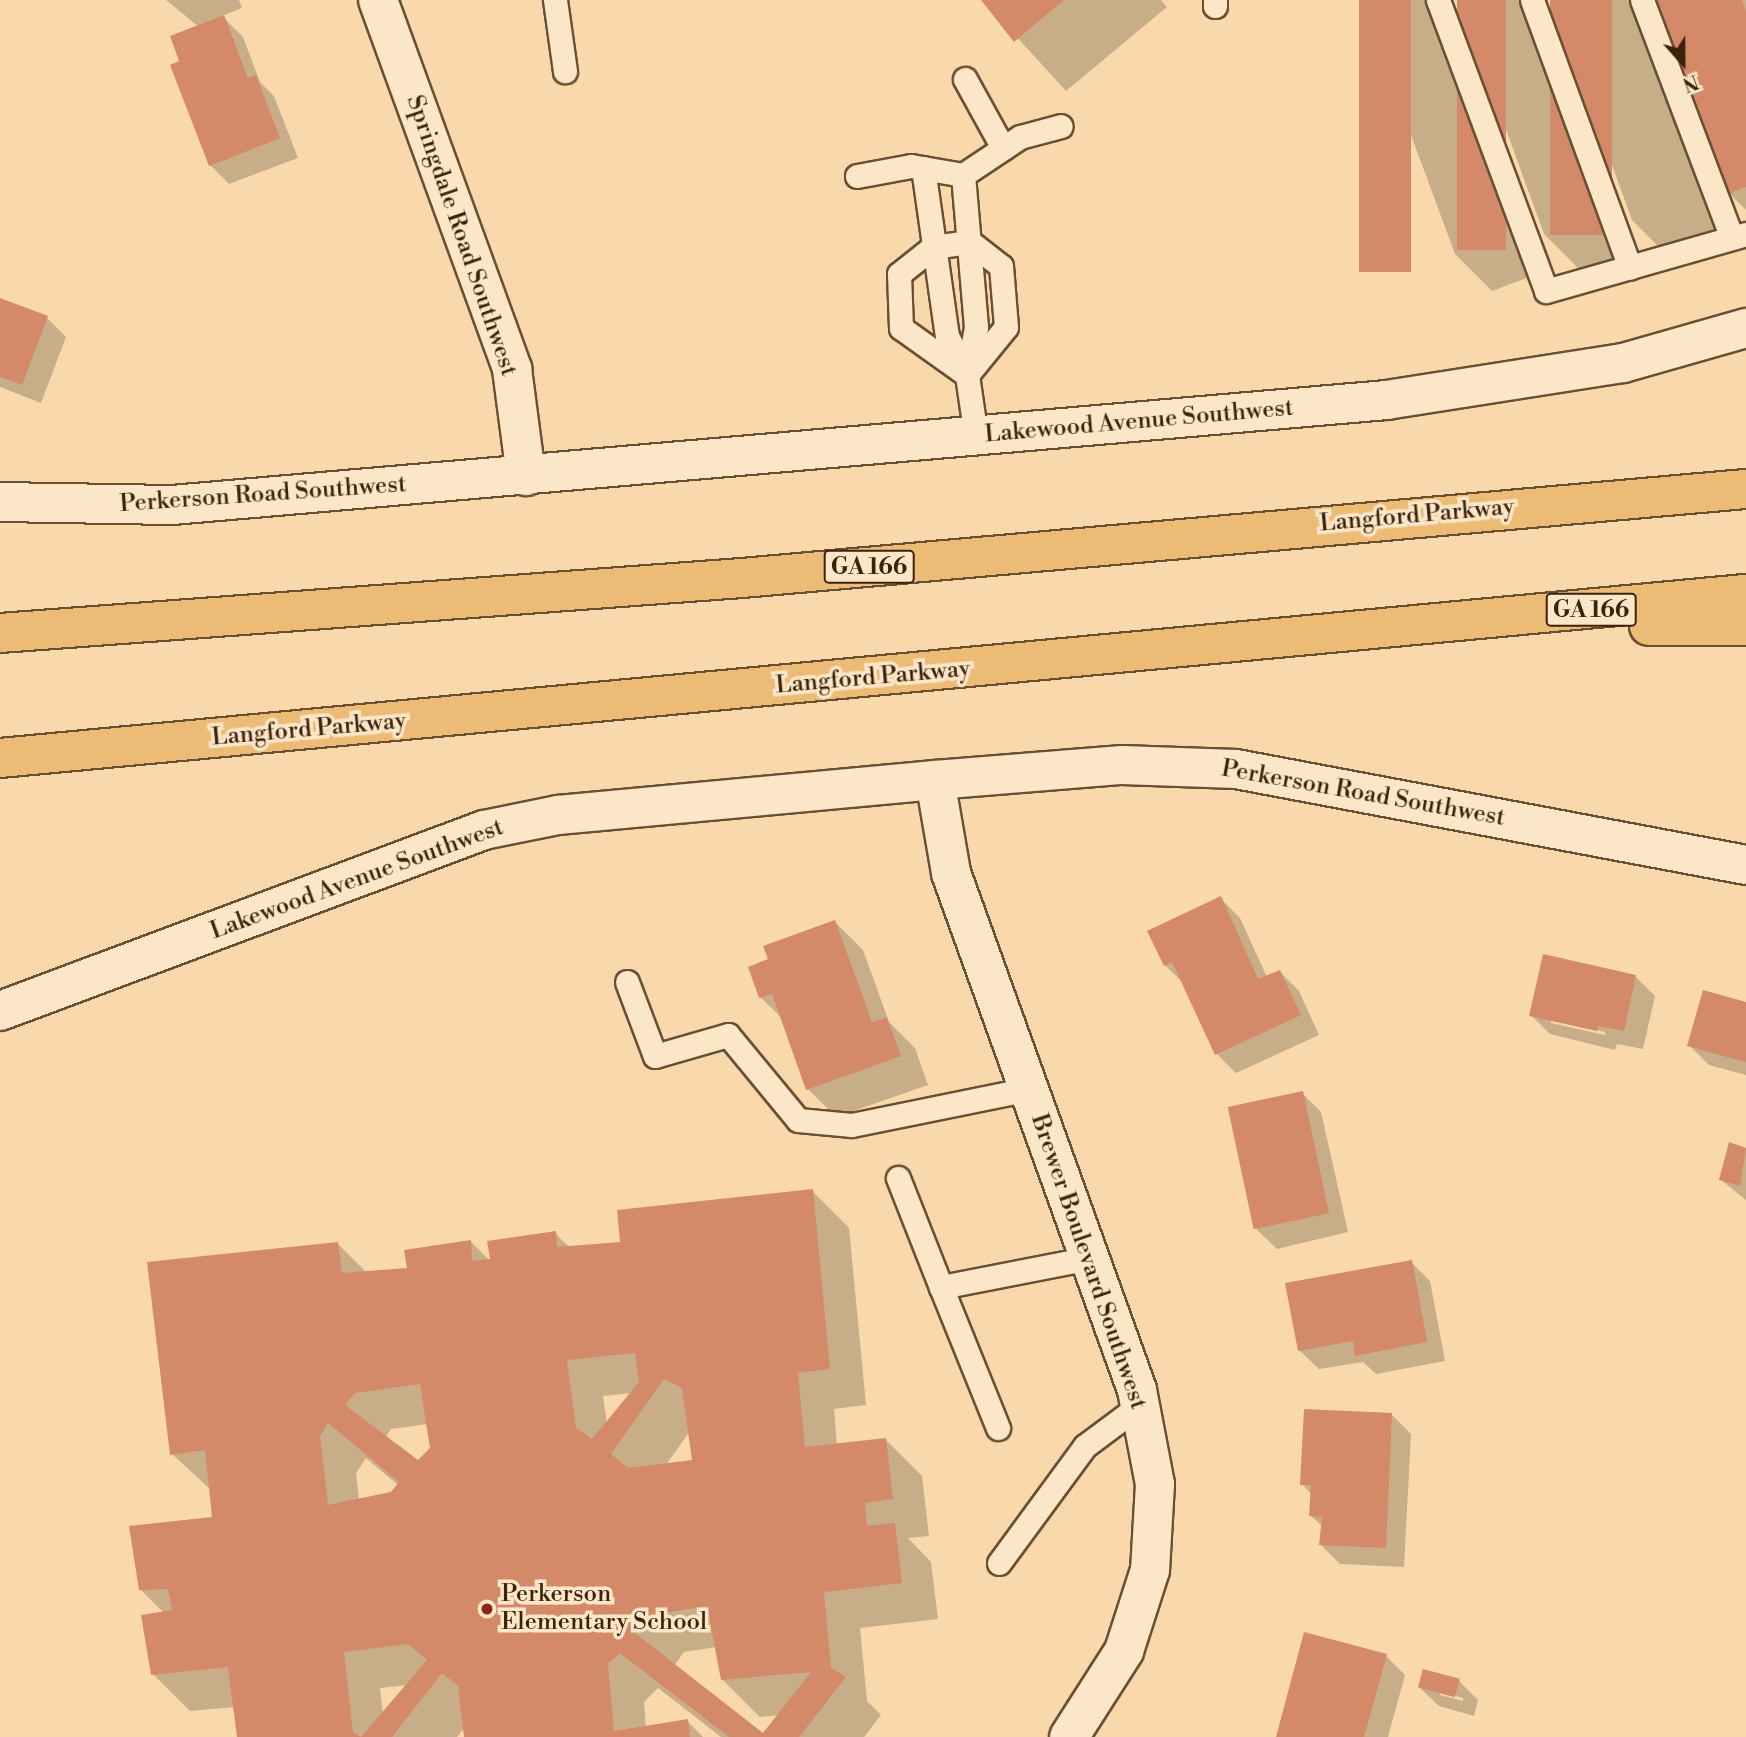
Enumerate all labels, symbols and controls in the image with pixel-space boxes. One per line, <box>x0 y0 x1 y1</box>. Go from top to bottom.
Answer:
north arrow <box>1648 28 1718 98</box>
text: N <box>1679 69 1702 97</box>
street label: Springdale Road Southwest <box>399 92 523 380</box>
street label: Lakewood Avenue Southwest <box>983 394 1295 450</box>
street label: Perkerson Road Southwest <box>119 471 407 519</box>
street label: Langford Parkway <box>1318 493 1516 539</box>
road number: GA 166 <box>824 548 914 586</box>
road number: GA 166 <box>1546 590 1636 630</box>
street label: Langford Parkway <box>774 655 972 701</box>
street label: Langford Parkway <box>210 707 408 753</box>
street label: Perkerson Road Southwest <box>1219 755 1507 833</box>
street label: Lakewood Avenue Southwest <box>206 813 508 947</box>
street label: Brewer Boulevard Southwest <box>1024 1111 1152 1413</box>
place label: Perkerson Elementary School <box>501 1581 707 1637</box>
marker: Perkerson Elementary School <box>479 1601 495 1617</box>

